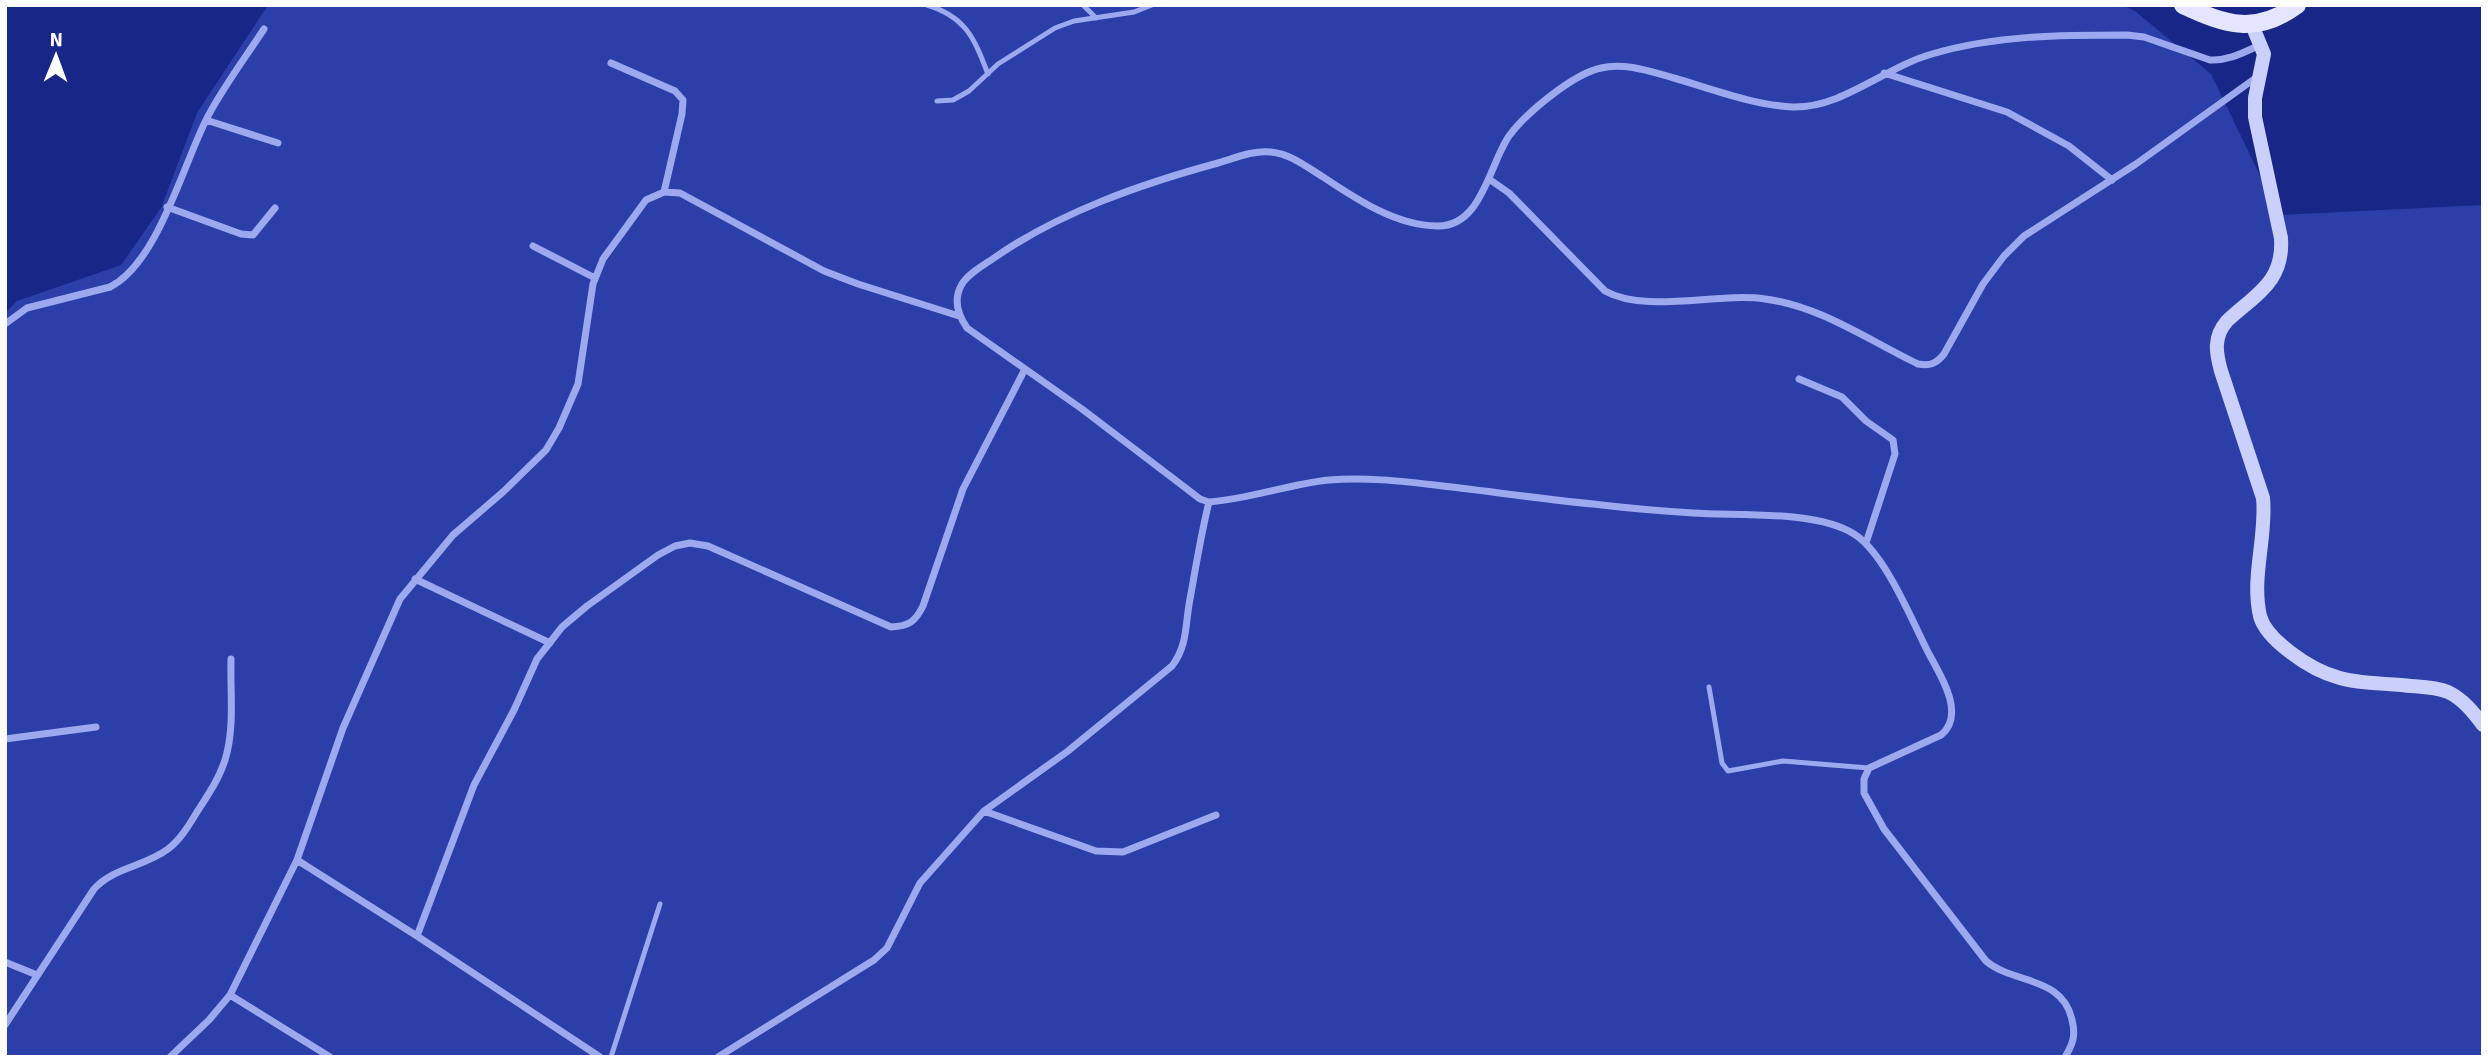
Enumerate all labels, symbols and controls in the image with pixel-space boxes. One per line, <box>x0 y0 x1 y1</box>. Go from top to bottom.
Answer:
north arrow <box>21 21 91 91</box>
text: N <box>49 28 63 52</box>

